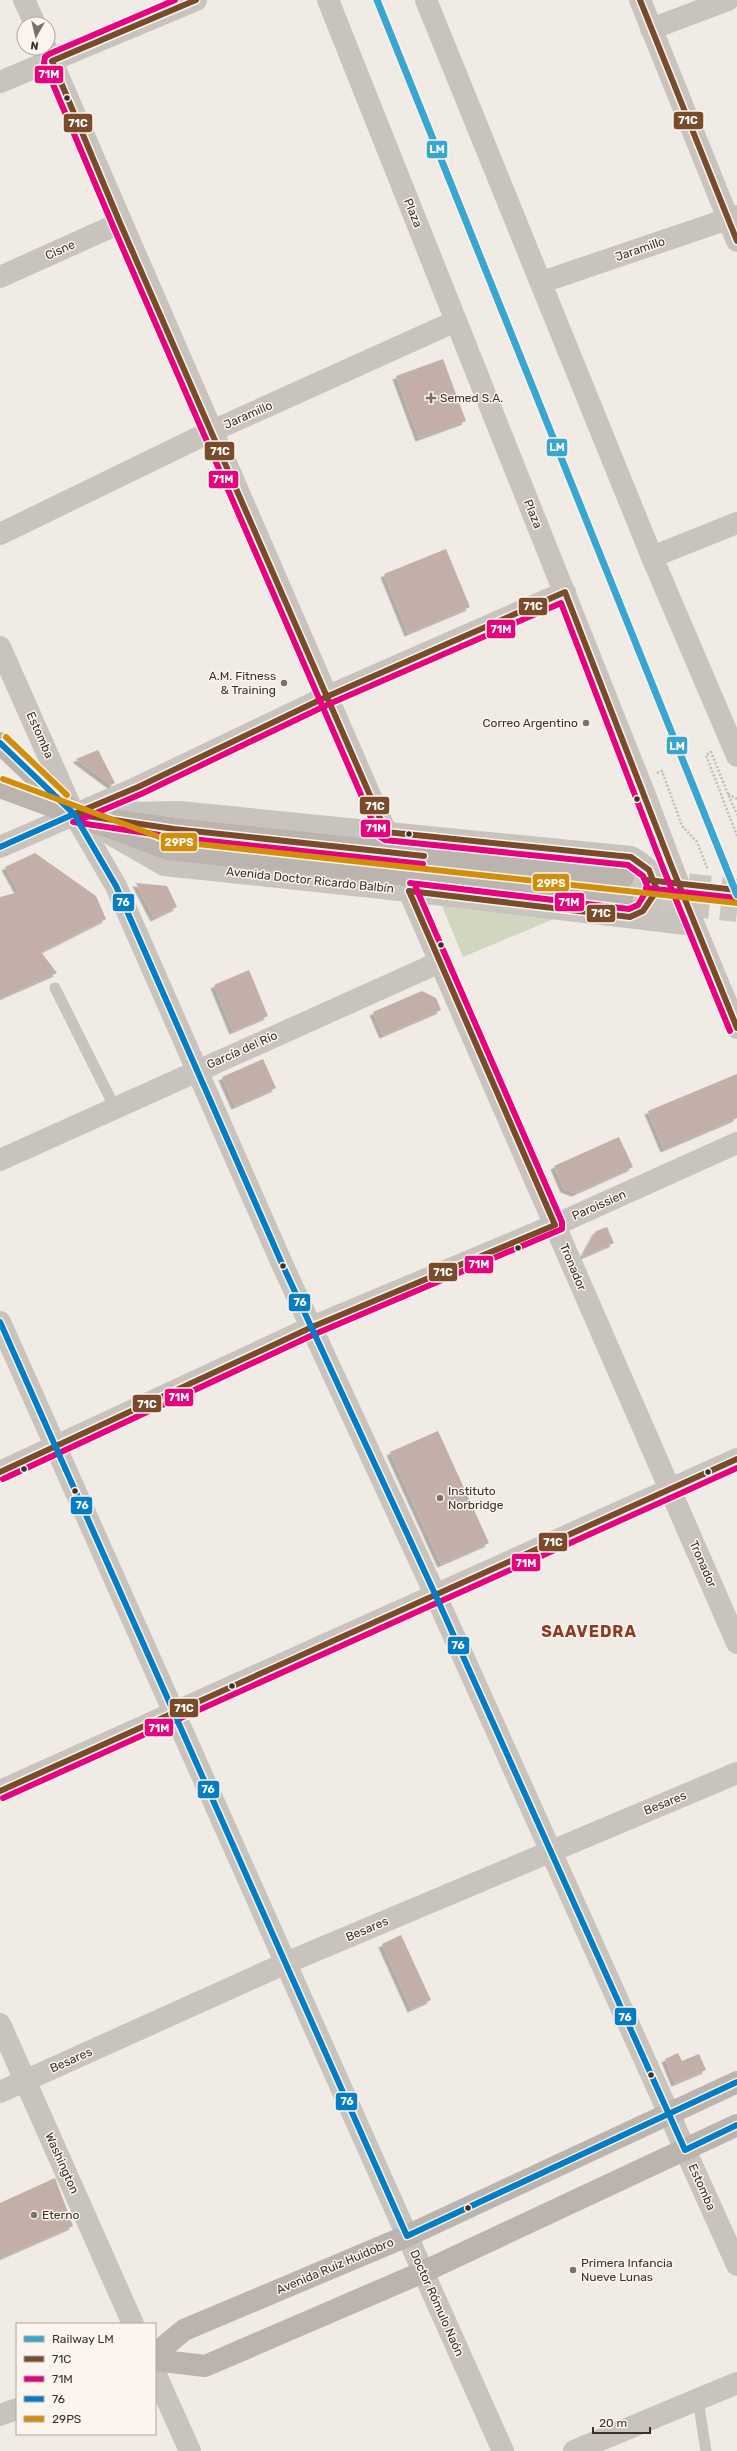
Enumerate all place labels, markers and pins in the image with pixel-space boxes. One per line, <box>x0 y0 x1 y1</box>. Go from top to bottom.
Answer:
unlabelled marker <box>62 93 72 103</box>
place label: Semed S.A. <box>440 391 503 405</box>
marker: Semed S.A. <box>425 392 437 404</box>
place label: A.M. Fitness & Training <box>209 669 276 697</box>
marker: A.M. Fitness & Training <box>279 678 289 688</box>
place label: Correo Argentino <box>483 716 578 730</box>
marker: Correo Argentino <box>581 718 591 728</box>
unlabelled marker <box>632 794 642 804</box>
unlabelled marker <box>404 829 414 839</box>
unlabelled marker <box>436 940 446 950</box>
unlabelled marker <box>513 1243 523 1253</box>
unlabelled marker <box>278 1261 288 1271</box>
unlabelled marker <box>19 1464 29 1474</box>
unlabelled marker <box>703 1467 713 1477</box>
place label: Instituto Norbridge <box>448 1484 504 1512</box>
unlabelled marker <box>70 1486 80 1496</box>
marker: Instituto Norbridge <box>435 1493 445 1503</box>
unlabelled marker <box>227 1681 237 1691</box>
unlabelled marker <box>646 2070 656 2080</box>
unlabelled marker <box>463 2203 473 2213</box>
place label: Eterno <box>42 2208 79 2222</box>
marker: Eterno <box>29 2210 39 2220</box>
place label: Primera Infancia Nueve Lunas <box>581 2256 673 2284</box>
marker: Primera Infancia Nueve Lunas <box>568 2265 578 2275</box>

